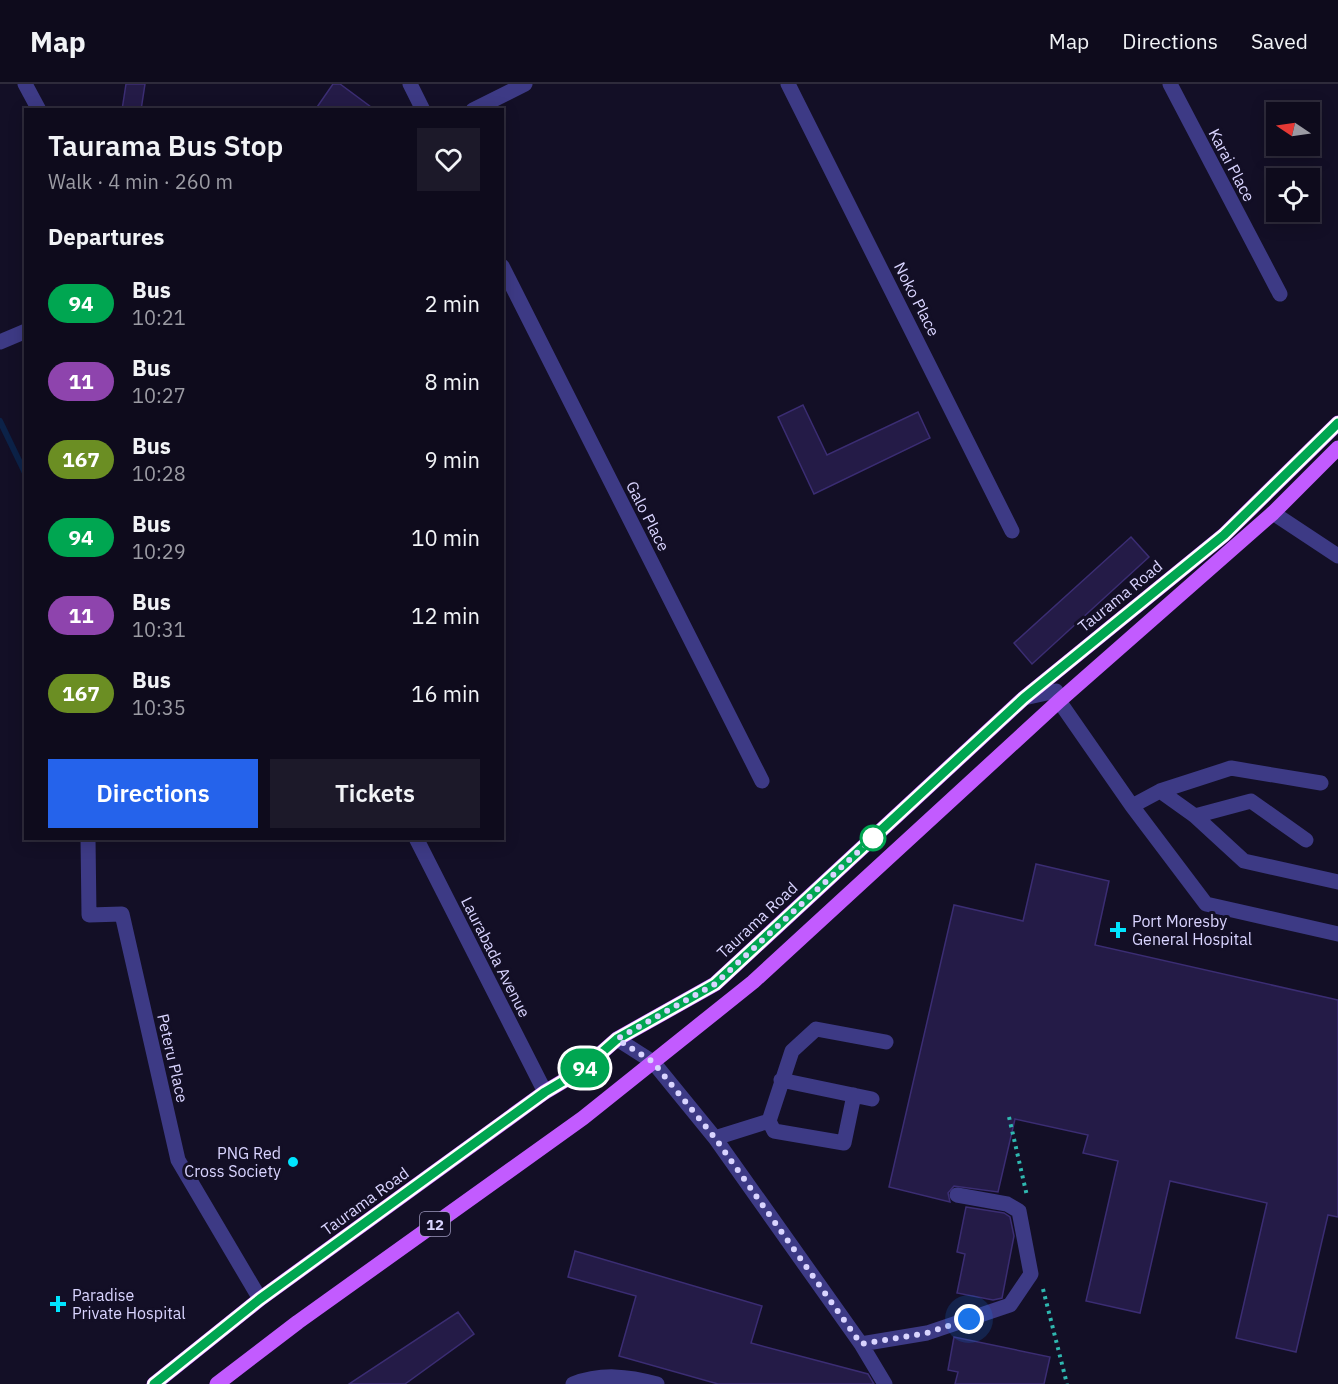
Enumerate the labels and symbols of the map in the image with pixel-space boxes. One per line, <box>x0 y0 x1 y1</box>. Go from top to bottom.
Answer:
north arrow <box>1266 102 1320 156</box>
street label: Karai Place <box>1204 125 1260 205</box>
street label: Noko Place <box>890 259 944 340</box>
street label: Galo Place <box>622 478 674 555</box>
street label: Taurama Road <box>1074 556 1166 636</box>
unlabelled marker <box>860 825 886 851</box>
street label: Taurama Road <box>712 878 802 962</box>
street label: Laurabada Avenue <box>457 893 535 1021</box>
place label: Port Moresby General Hospital <box>1132 911 1252 949</box>
marker: Port Moresby General Hospital <box>1109 921 1127 939</box>
street label: Peteru Place <box>153 1012 193 1105</box>
line badge: 94 <box>558 1048 612 1088</box>
place label: PNG Red Cross Society <box>184 1143 281 1181</box>
marker: PNG Red Cross Society <box>286 1155 300 1169</box>
street label: Taurama Road <box>317 1163 413 1239</box>
road number: 12 <box>420 1212 450 1236</box>
place label: Paradise Private Hospital <box>72 1285 186 1323</box>
marker: Paradise Private Hospital <box>49 1295 67 1313</box>
your location <box>954 1304 984 1334</box>

